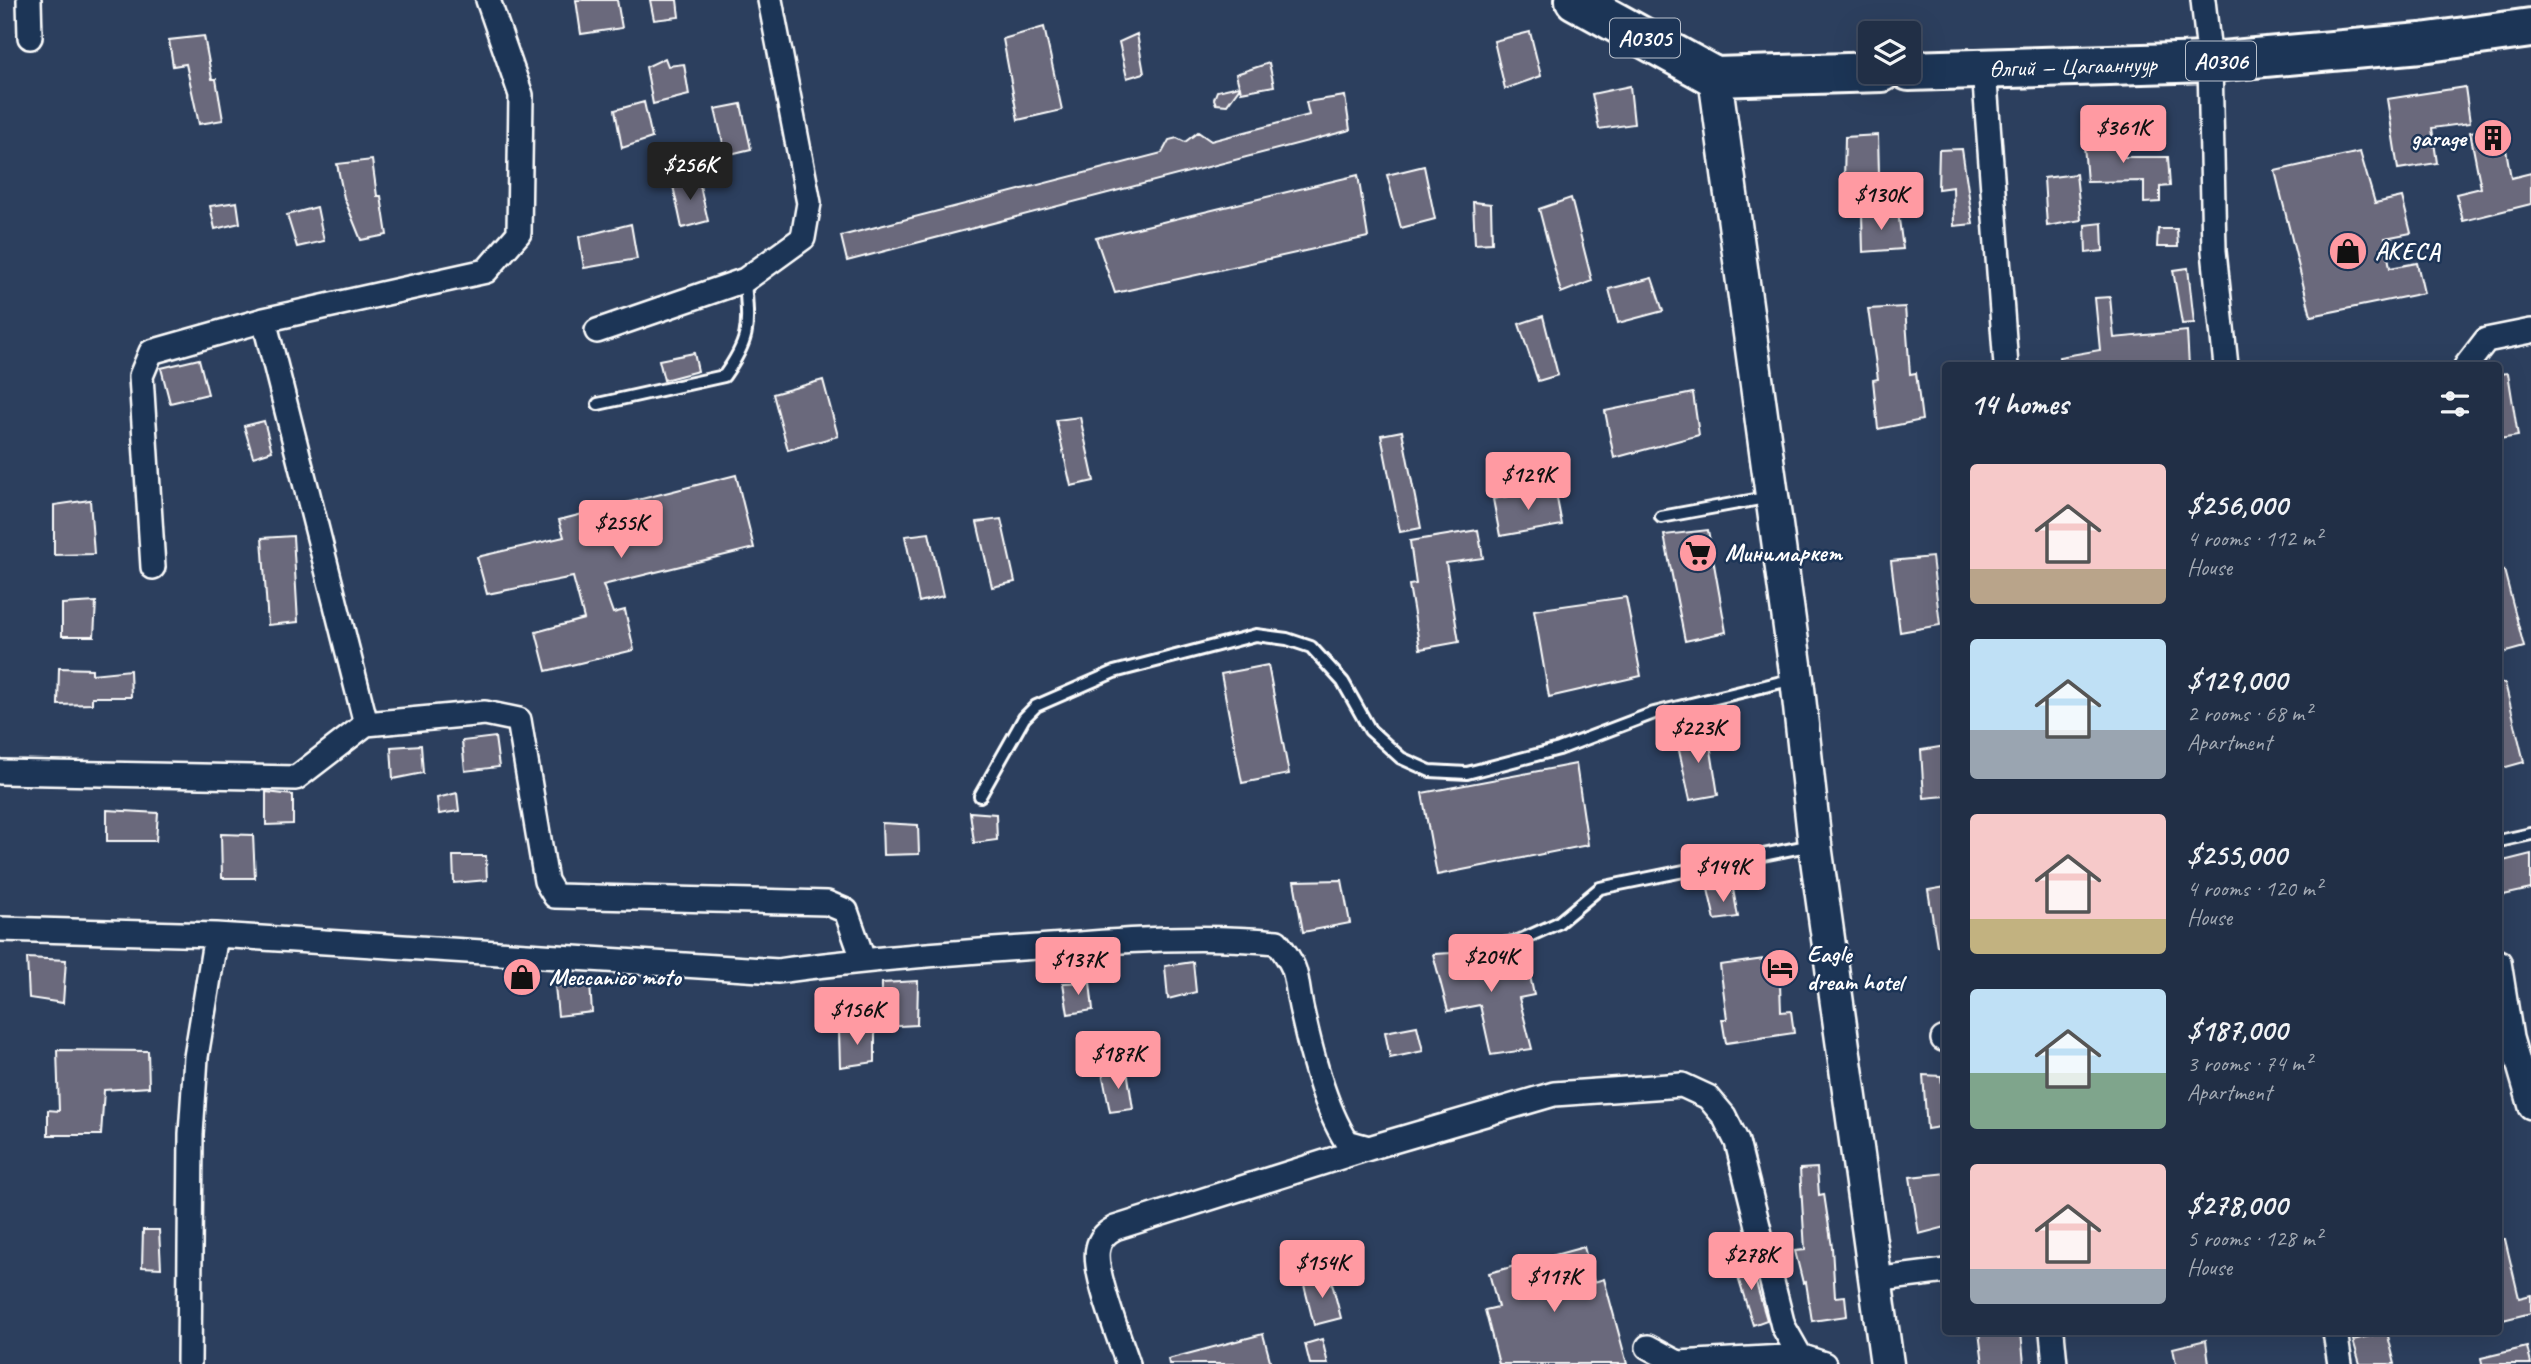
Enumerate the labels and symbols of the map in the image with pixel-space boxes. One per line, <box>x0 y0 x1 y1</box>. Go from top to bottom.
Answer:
road number: A0305 <box>1610 19 1680 58</box>
road number: A0306 <box>2186 41 2256 80</box>
street label: Өлгий — Цагааннуур <box>1989 49 2158 84</box>
pin: $361K <box>2074 106 2172 165</box>
building icon: garage <box>2472 117 2514 159</box>
place label: garage <box>2411 123 2468 153</box>
pin: $256K <box>641 142 739 202</box>
pin: $130K <box>1832 173 1930 232</box>
shop icon: АКЕСА <box>2327 230 2369 272</box>
place label: АКЕСА <box>2375 236 2441 266</box>
pin: $129K <box>1479 452 1577 512</box>
pin: $255K <box>572 500 670 560</box>
supermarket icon: Минимаркет <box>1677 532 1719 574</box>
place label: Минимаркет <box>1725 538 1843 568</box>
pin: $223K <box>1649 706 1747 765</box>
pin: $149K <box>1674 844 1772 904</box>
pin: $204K <box>1442 934 1540 994</box>
pin: $137K <box>1029 937 1127 997</box>
place label: Eagle dream hotel <box>1807 939 1908 997</box>
hotel icon: Eagle dream hotel <box>1759 947 1801 989</box>
shop icon: Meccanico moto <box>501 956 543 998</box>
place label: Meccanico moto <box>549 962 683 992</box>
pin: $156K <box>808 988 906 1047</box>
pin: $187K <box>1069 1032 1167 1091</box>
pin: $278K <box>1702 1232 1800 1292</box>
pin: $154K <box>1273 1240 1371 1300</box>
pin: $117K <box>1505 1254 1603 1314</box>

